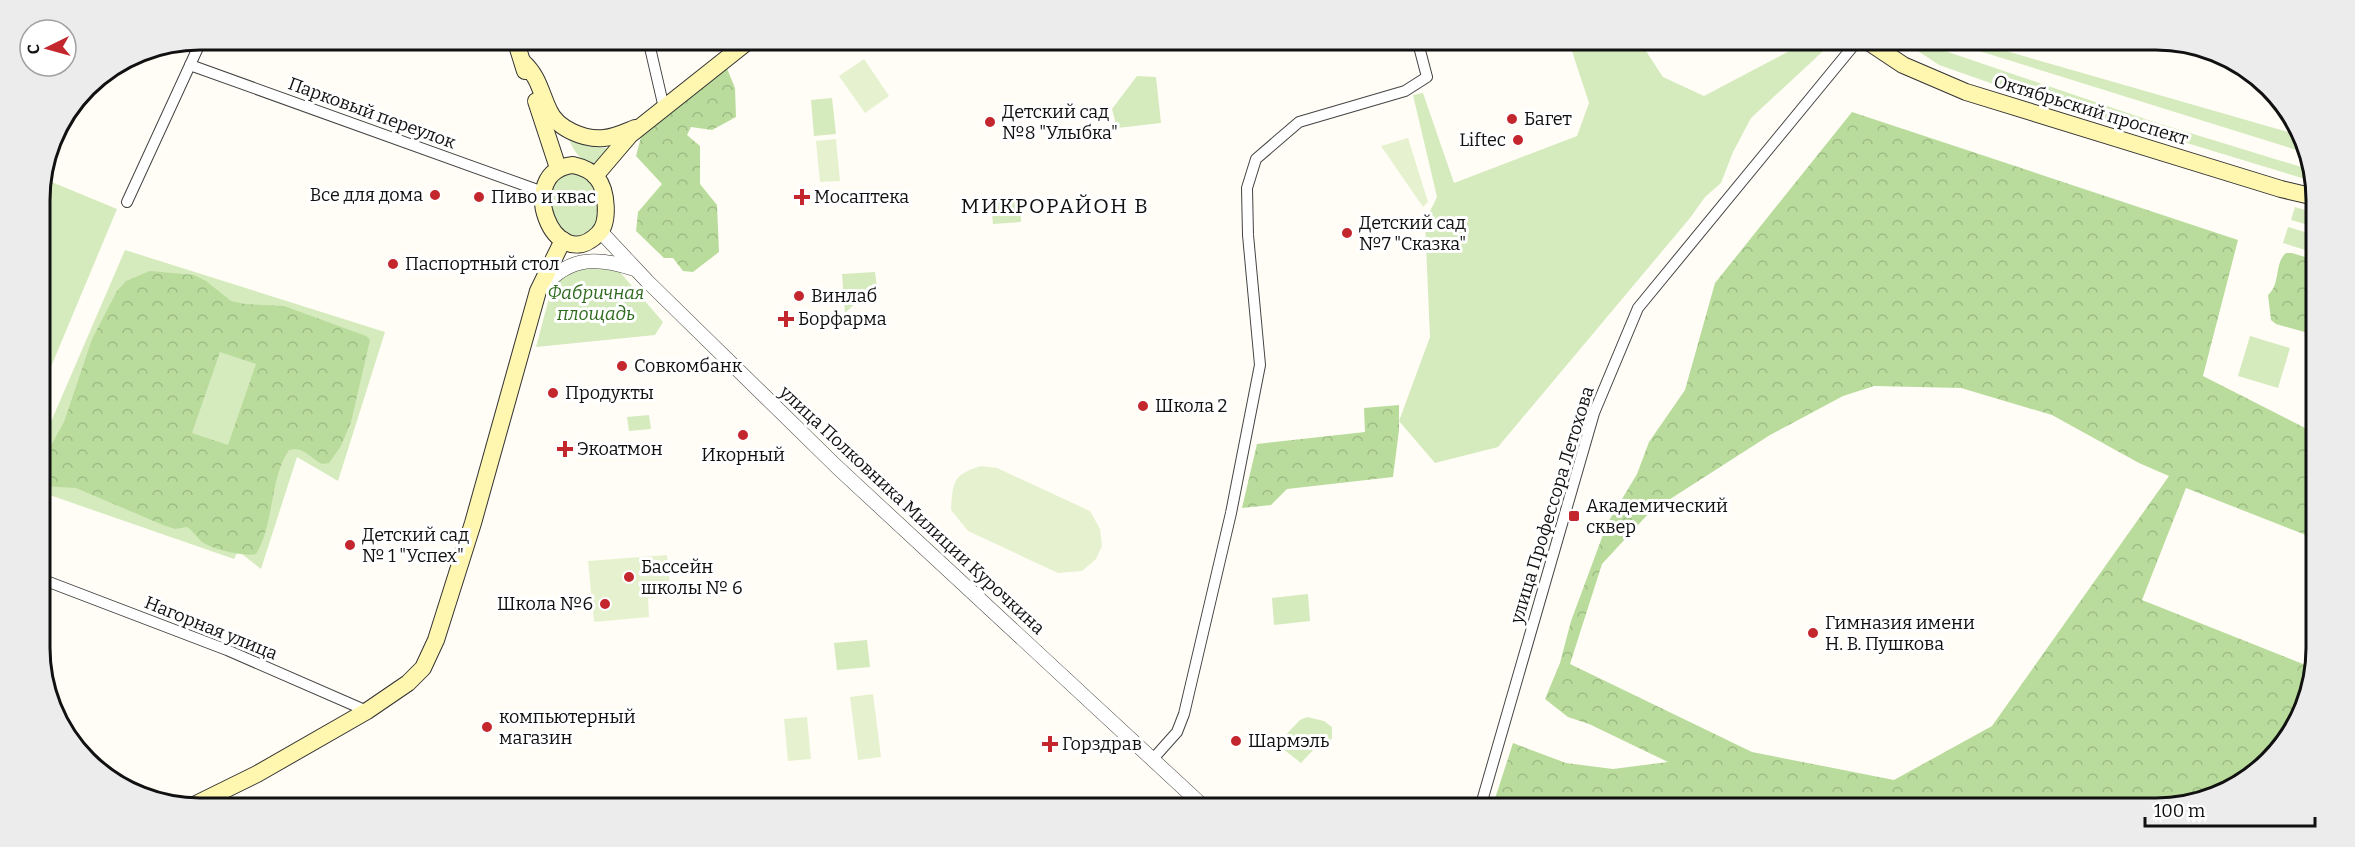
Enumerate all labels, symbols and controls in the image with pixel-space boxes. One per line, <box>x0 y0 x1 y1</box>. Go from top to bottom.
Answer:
north arrow <box>18 18 78 78</box>
text: С <box>24 43 43 55</box>
street label: Октябрьский проспект <box>1991 70 2191 150</box>
street label: Парковый переулок <box>285 72 459 154</box>
place label: Детский сад №8 "Улыбка" <box>1002 101 1118 144</box>
place label: Багет <box>1524 108 1572 130</box>
marker: Багет <box>1505 112 1519 126</box>
marker: Детский сад №8 "Улыбка" <box>983 115 997 129</box>
place label: Liftec <box>1459 129 1506 151</box>
marker: Liftec <box>1511 133 1525 147</box>
place label: Все для дома <box>310 184 423 206</box>
place label: Пиво и квас <box>491 186 596 208</box>
place label: Мосаптека <box>814 186 909 208</box>
marker: Все для дома <box>428 188 442 202</box>
marker: Пиво и квас <box>472 190 486 204</box>
marker: Мосаптека <box>795 190 809 204</box>
district label: МИКРОРАЙОН В <box>961 193 1149 219</box>
place label: Детский сад №7 "Сказка" <box>1359 212 1466 255</box>
marker: Детский сад №7 "Сказка" <box>1340 226 1354 240</box>
place label: Паспортный стол <box>405 253 560 275</box>
marker: Паспортный стол <box>386 257 400 271</box>
park label: Фабричная площадь <box>548 282 644 325</box>
place label: Винлаб <box>811 285 877 307</box>
marker: Винлаб <box>792 289 806 303</box>
place label: Борфарма <box>798 308 887 330</box>
marker: Борфарма <box>779 312 793 326</box>
place label: Совкомбанк <box>634 355 743 377</box>
marker: Совкомбанк <box>615 359 629 373</box>
street label: улица Полковника Милиции Курочкина <box>774 380 1049 639</box>
place label: Продукты <box>565 382 654 404</box>
street label: улица Профессора Летохова <box>1505 384 1599 627</box>
marker: Продукты <box>546 386 560 400</box>
place label: Школа 2 <box>1155 395 1227 417</box>
marker: Школа 2 <box>1136 399 1150 413</box>
marker: Икорный <box>736 428 750 442</box>
place label: Экоатмон <box>577 438 663 460</box>
marker: Экоатмон <box>558 442 572 456</box>
place label: Икорный <box>701 444 785 466</box>
place label: Академический сквер <box>1586 495 1728 538</box>
marker: Академический сквер <box>1567 509 1581 523</box>
place label: Детский сад № 1 "Успех" <box>362 524 469 567</box>
marker: Детский сад № 1 "Успех" <box>343 538 357 552</box>
place label: Бассейн школы № 6 <box>641 556 742 599</box>
marker: Бассейн школы № 6 <box>622 570 636 584</box>
street label: Нагорная улица <box>141 591 281 665</box>
place label: Школа №6 <box>497 593 593 615</box>
marker: Школа №6 <box>598 597 612 611</box>
place label: Гимназия имени Н. В. Пушкова <box>1825 612 1975 655</box>
marker: Гимназия имени Н. В. Пушкова <box>1806 626 1820 640</box>
place label: компьютерный магазин <box>499 706 636 749</box>
marker: компьютерный магазин <box>480 720 494 734</box>
place label: Шармэль <box>1248 730 1329 752</box>
place label: Горздрав <box>1062 733 1142 755</box>
marker: Шармэль <box>1229 734 1243 748</box>
marker: Горздрав <box>1043 737 1057 751</box>
scale bar <box>2145 790 2314 828</box>
text: 100 m <box>2154 800 2205 822</box>

